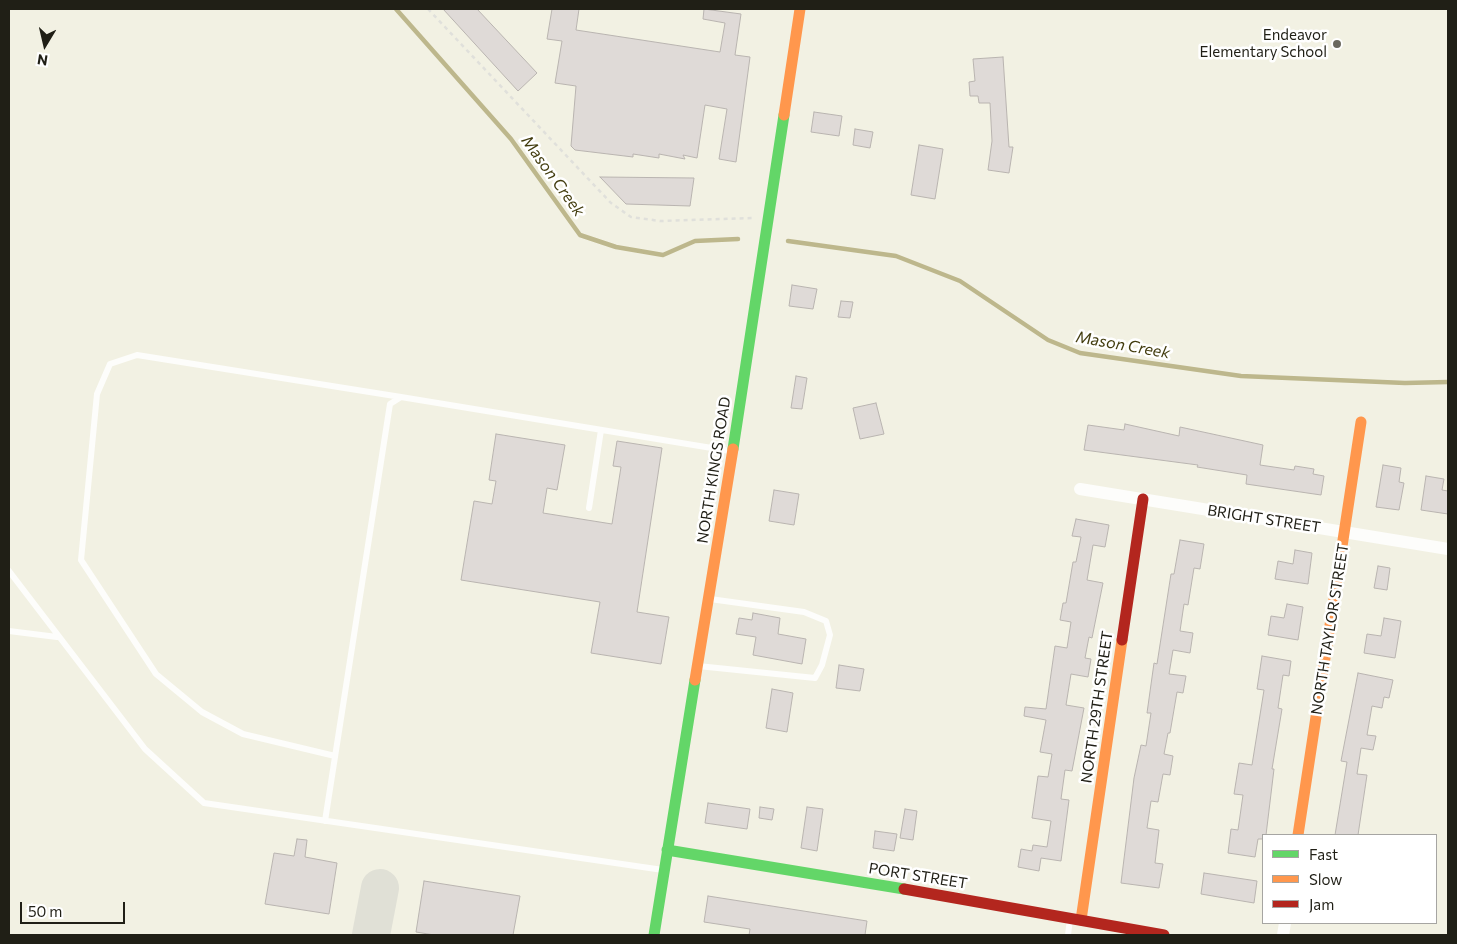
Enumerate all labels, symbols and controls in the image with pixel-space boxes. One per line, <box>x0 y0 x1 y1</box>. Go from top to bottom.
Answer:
north arrow <box>20 20 70 70</box>
place label: Endeavor Elementary School <box>1200 26 1327 61</box>
marker: Endeavor Elementary School <box>1331 38 1343 50</box>
text: N <box>36 51 49 70</box>
water label: Mason Creek <box>517 132 589 220</box>
water label: Mason Creek <box>1074 327 1172 363</box>
street label: NORTH KINGS ROAD <box>694 395 734 545</box>
street label: BRIGHT STREET <box>1206 501 1322 537</box>
street label: NORTH TAYLOR STREET <box>1308 542 1352 716</box>
street label: NORTH 29TH STREET <box>1077 630 1117 784</box>
legend <box>1262 834 1437 924</box>
text: Fast <box>1309 845 1338 863</box>
street label: PORT STREET <box>867 859 969 893</box>
text: Slow <box>1309 870 1342 888</box>
scale bar <box>22 892 128 924</box>
text: Jam <box>1309 895 1334 913</box>
text: 50 m <box>28 902 62 920</box>

